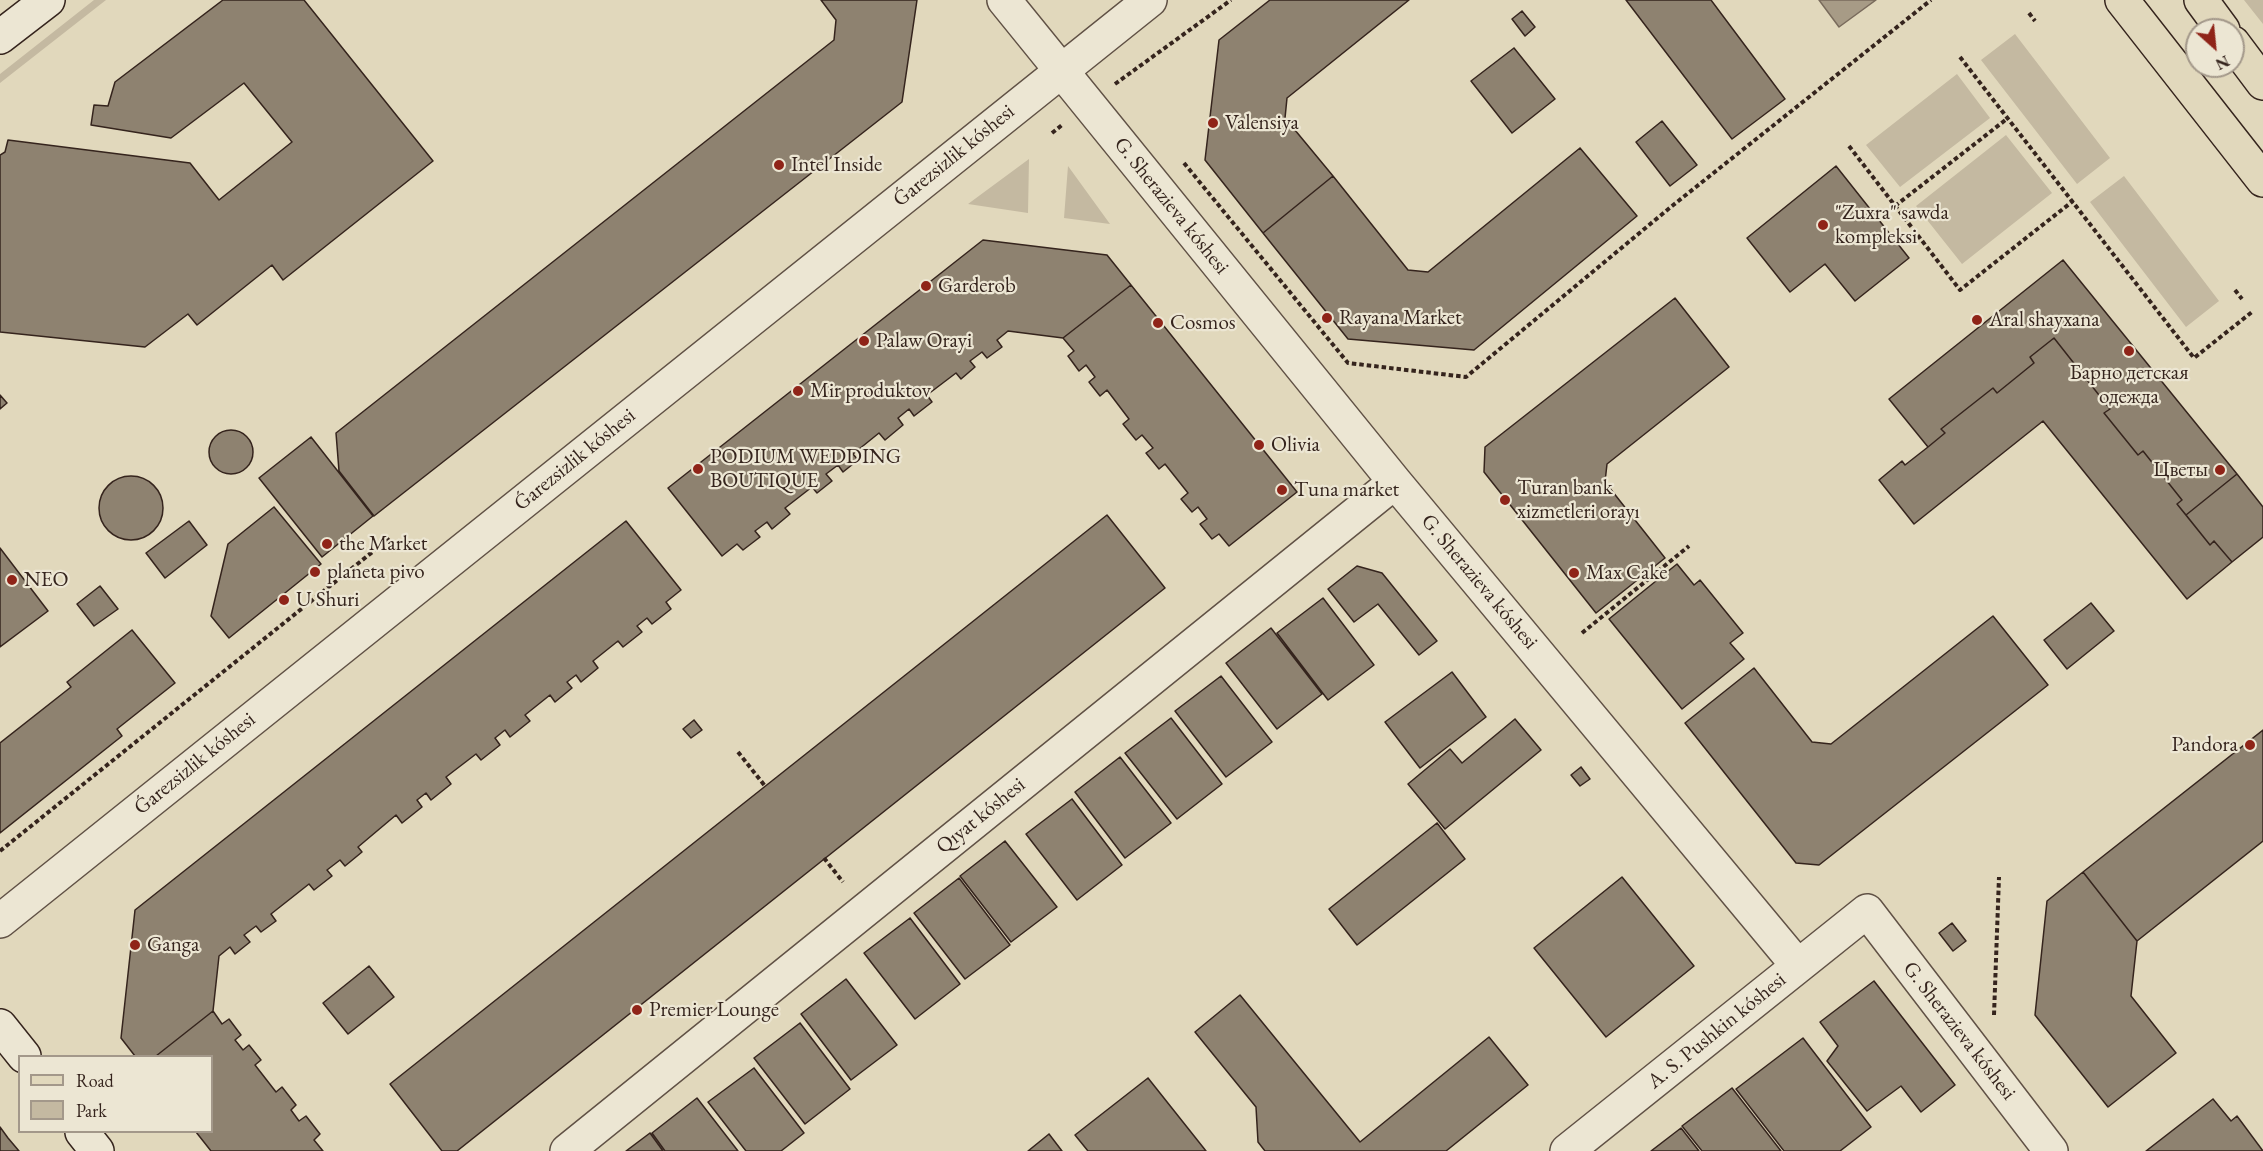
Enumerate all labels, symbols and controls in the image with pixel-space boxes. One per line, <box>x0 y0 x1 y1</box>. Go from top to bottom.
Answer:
north arrow <box>2185 18 2245 78</box>
text: N <box>2212 50 2233 75</box>
street label: Ǵarezsizlik kóshesi <box>888 99 1020 213</box>
place label: Valensiya <box>1225 110 1299 136</box>
marker: Valensiya <box>1206 116 1220 130</box>
street label: G. Sherazieva kóshesi <box>1108 132 1234 280</box>
place label: Intel Inside <box>791 152 882 178</box>
marker: Intel Inside <box>772 158 786 172</box>
place label: "Zuxra" sawda kompleksi <box>1835 200 1949 250</box>
marker: "Zuxra" sawda kompleksi <box>1816 218 1830 232</box>
place label: Garderob <box>938 273 1016 299</box>
marker: Garderob <box>919 279 933 293</box>
place label: Rayana Market <box>1339 305 1462 331</box>
place label: Aral shayxana <box>1989 307 2100 333</box>
place label: Cosmos <box>1170 310 1236 336</box>
marker: Rayana Market <box>1320 311 1334 325</box>
marker: Aral shayxana <box>1970 313 1984 327</box>
marker: Cosmos <box>1151 316 1165 330</box>
place label: Palaw Orayi <box>876 328 972 354</box>
marker: Palaw Orayi <box>857 334 871 348</box>
marker: Барно детская одежда <box>2122 344 2136 358</box>
place label: Барно детская одежда <box>2069 360 2189 410</box>
place label: Mir produktov <box>810 378 931 404</box>
marker: Mir produktov <box>791 384 805 398</box>
street label: Ǵarezsizlik kóshesi <box>509 403 641 517</box>
place label: Olivia <box>1271 432 1320 458</box>
marker: Olivia <box>1252 438 1266 452</box>
place label: PODIUM WEDDING BOUTIQUE <box>710 444 901 494</box>
place label: Цветы <box>2153 457 2208 483</box>
marker: PODIUM WEDDING BOUTIQUE <box>691 462 705 476</box>
marker: Цветы <box>2213 463 2227 477</box>
place label: Turan bank xizmetleri orayı <box>1517 475 1640 525</box>
place label: Tuna market <box>1294 477 1399 503</box>
marker: Tuna market <box>1275 483 1289 497</box>
marker: Turan bank xizmetleri orayı <box>1498 493 1512 507</box>
street label: G. Sherazieva kóshesi <box>1415 509 1543 655</box>
place label: the Market <box>339 531 427 557</box>
marker: the Market <box>320 537 334 551</box>
place label: planeta pivo <box>327 559 425 585</box>
place label: Max Cake <box>1586 560 1667 586</box>
marker: planeta pivo <box>308 565 322 579</box>
marker: Max Cake <box>1567 566 1581 580</box>
place label: NEO <box>24 567 68 593</box>
marker: NEO <box>5 573 19 587</box>
place label: U Shuri <box>296 587 360 613</box>
marker: U Shuri <box>277 593 291 607</box>
street label: Ǵarezsizlik kóshesi <box>129 707 261 821</box>
place label: Pandora <box>2172 732 2238 758</box>
marker: Pandora <box>2243 738 2257 752</box>
street label: Qıyat kóshesi <box>931 772 1031 860</box>
place label: Ganga <box>147 932 199 958</box>
marker: Ganga <box>128 938 142 952</box>
street label: G. Sherazieva kóshesi <box>1897 957 2021 1105</box>
street label: A. S. Pushkin kóshesi <box>1643 967 1791 1095</box>
place label: Premier Lounge <box>649 997 779 1023</box>
marker: Premier Lounge <box>630 1003 644 1017</box>
legend <box>18 1055 213 1133</box>
text: Road <box>76 1069 114 1092</box>
text: Park <box>76 1099 107 1122</box>

